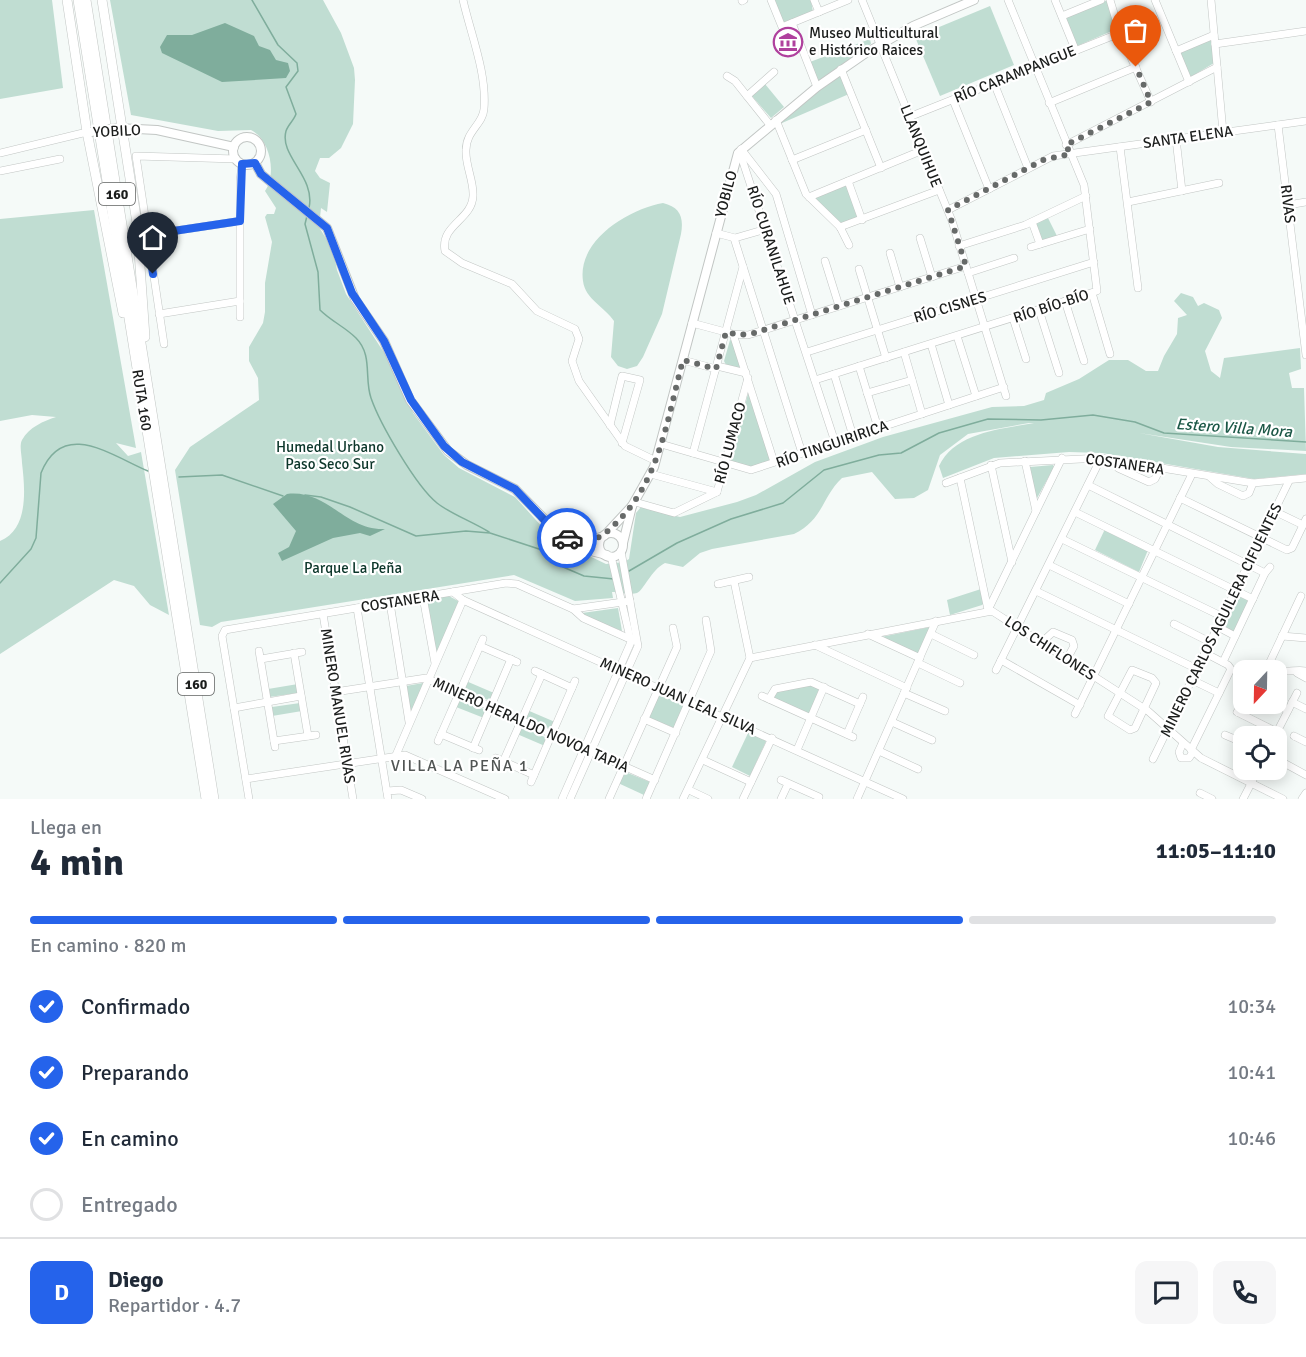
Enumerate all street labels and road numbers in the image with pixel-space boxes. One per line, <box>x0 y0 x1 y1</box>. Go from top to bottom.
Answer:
street label: RÍO CARAMPANGUE <box>951 40 1079 107</box>
street label: LLANQUIHUE <box>896 102 946 190</box>
street label: YOBILO <box>93 121 142 141</box>
street label: SANTA ELENA <box>1142 122 1234 152</box>
street label: YOBILO <box>711 168 741 219</box>
road number: 160 <box>99 183 135 205</box>
street label: RÍO CURANILAHUE <box>743 183 800 307</box>
street label: RIVAS <box>1277 184 1299 224</box>
street label: RÍO BÍO-BÍO <box>1011 284 1091 327</box>
street label: RÍO CISNES <box>911 286 989 327</box>
street label: RUTA 160 <box>128 368 156 432</box>
street label: RÍO LUMACO <box>709 400 750 486</box>
street label: RÍO TINGUIRIRICA <box>773 415 891 472</box>
street label: COSTANERA <box>1085 450 1165 478</box>
street label: MINERO CARLOS AGUILERA CIFUENTES <box>1156 500 1286 740</box>
street label: COSTANERA <box>359 586 441 616</box>
street label: LOS CHIFLONES <box>1001 612 1099 684</box>
street label: MINERO MANUEL RIVAS <box>317 627 359 785</box>
street label: MINERO JUAN LEAL SILVA <box>597 653 759 739</box>
road number: 160 <box>178 673 214 695</box>
street label: MINERO HERALDO NOVOA TAPIA <box>430 674 632 776</box>

